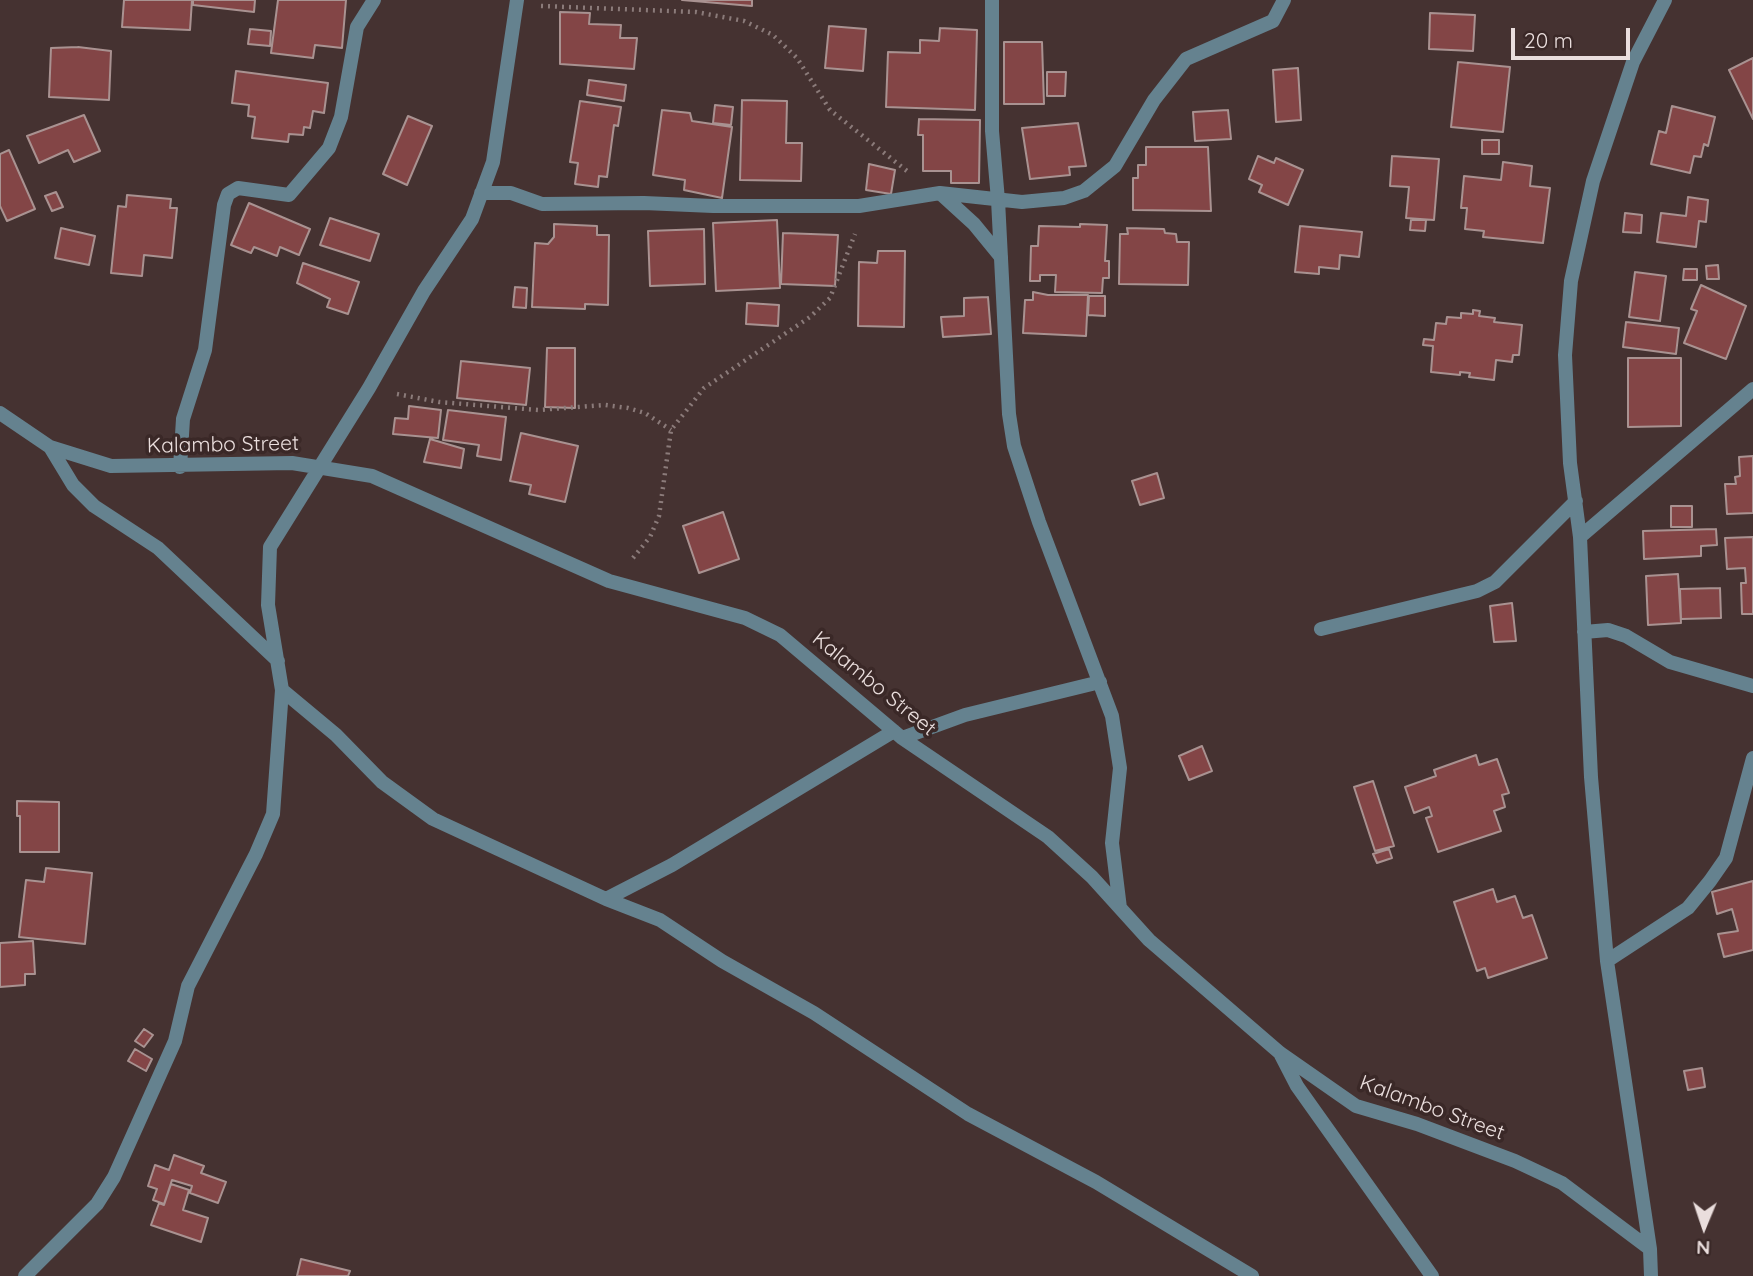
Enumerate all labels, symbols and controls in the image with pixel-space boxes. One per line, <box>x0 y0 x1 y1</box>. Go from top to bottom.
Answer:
scale bar <box>1515 14 1634 58</box>
text: 20 m <box>1524 27 1573 53</box>
street label: Kalambo Street <box>147 431 299 459</box>
street label: Kalambo Street <box>807 626 941 742</box>
street label: Kalambo Street <box>1356 1070 1508 1146</box>
north arrow <box>1669 1192 1739 1262</box>
text: N <box>1696 1236 1711 1260</box>

